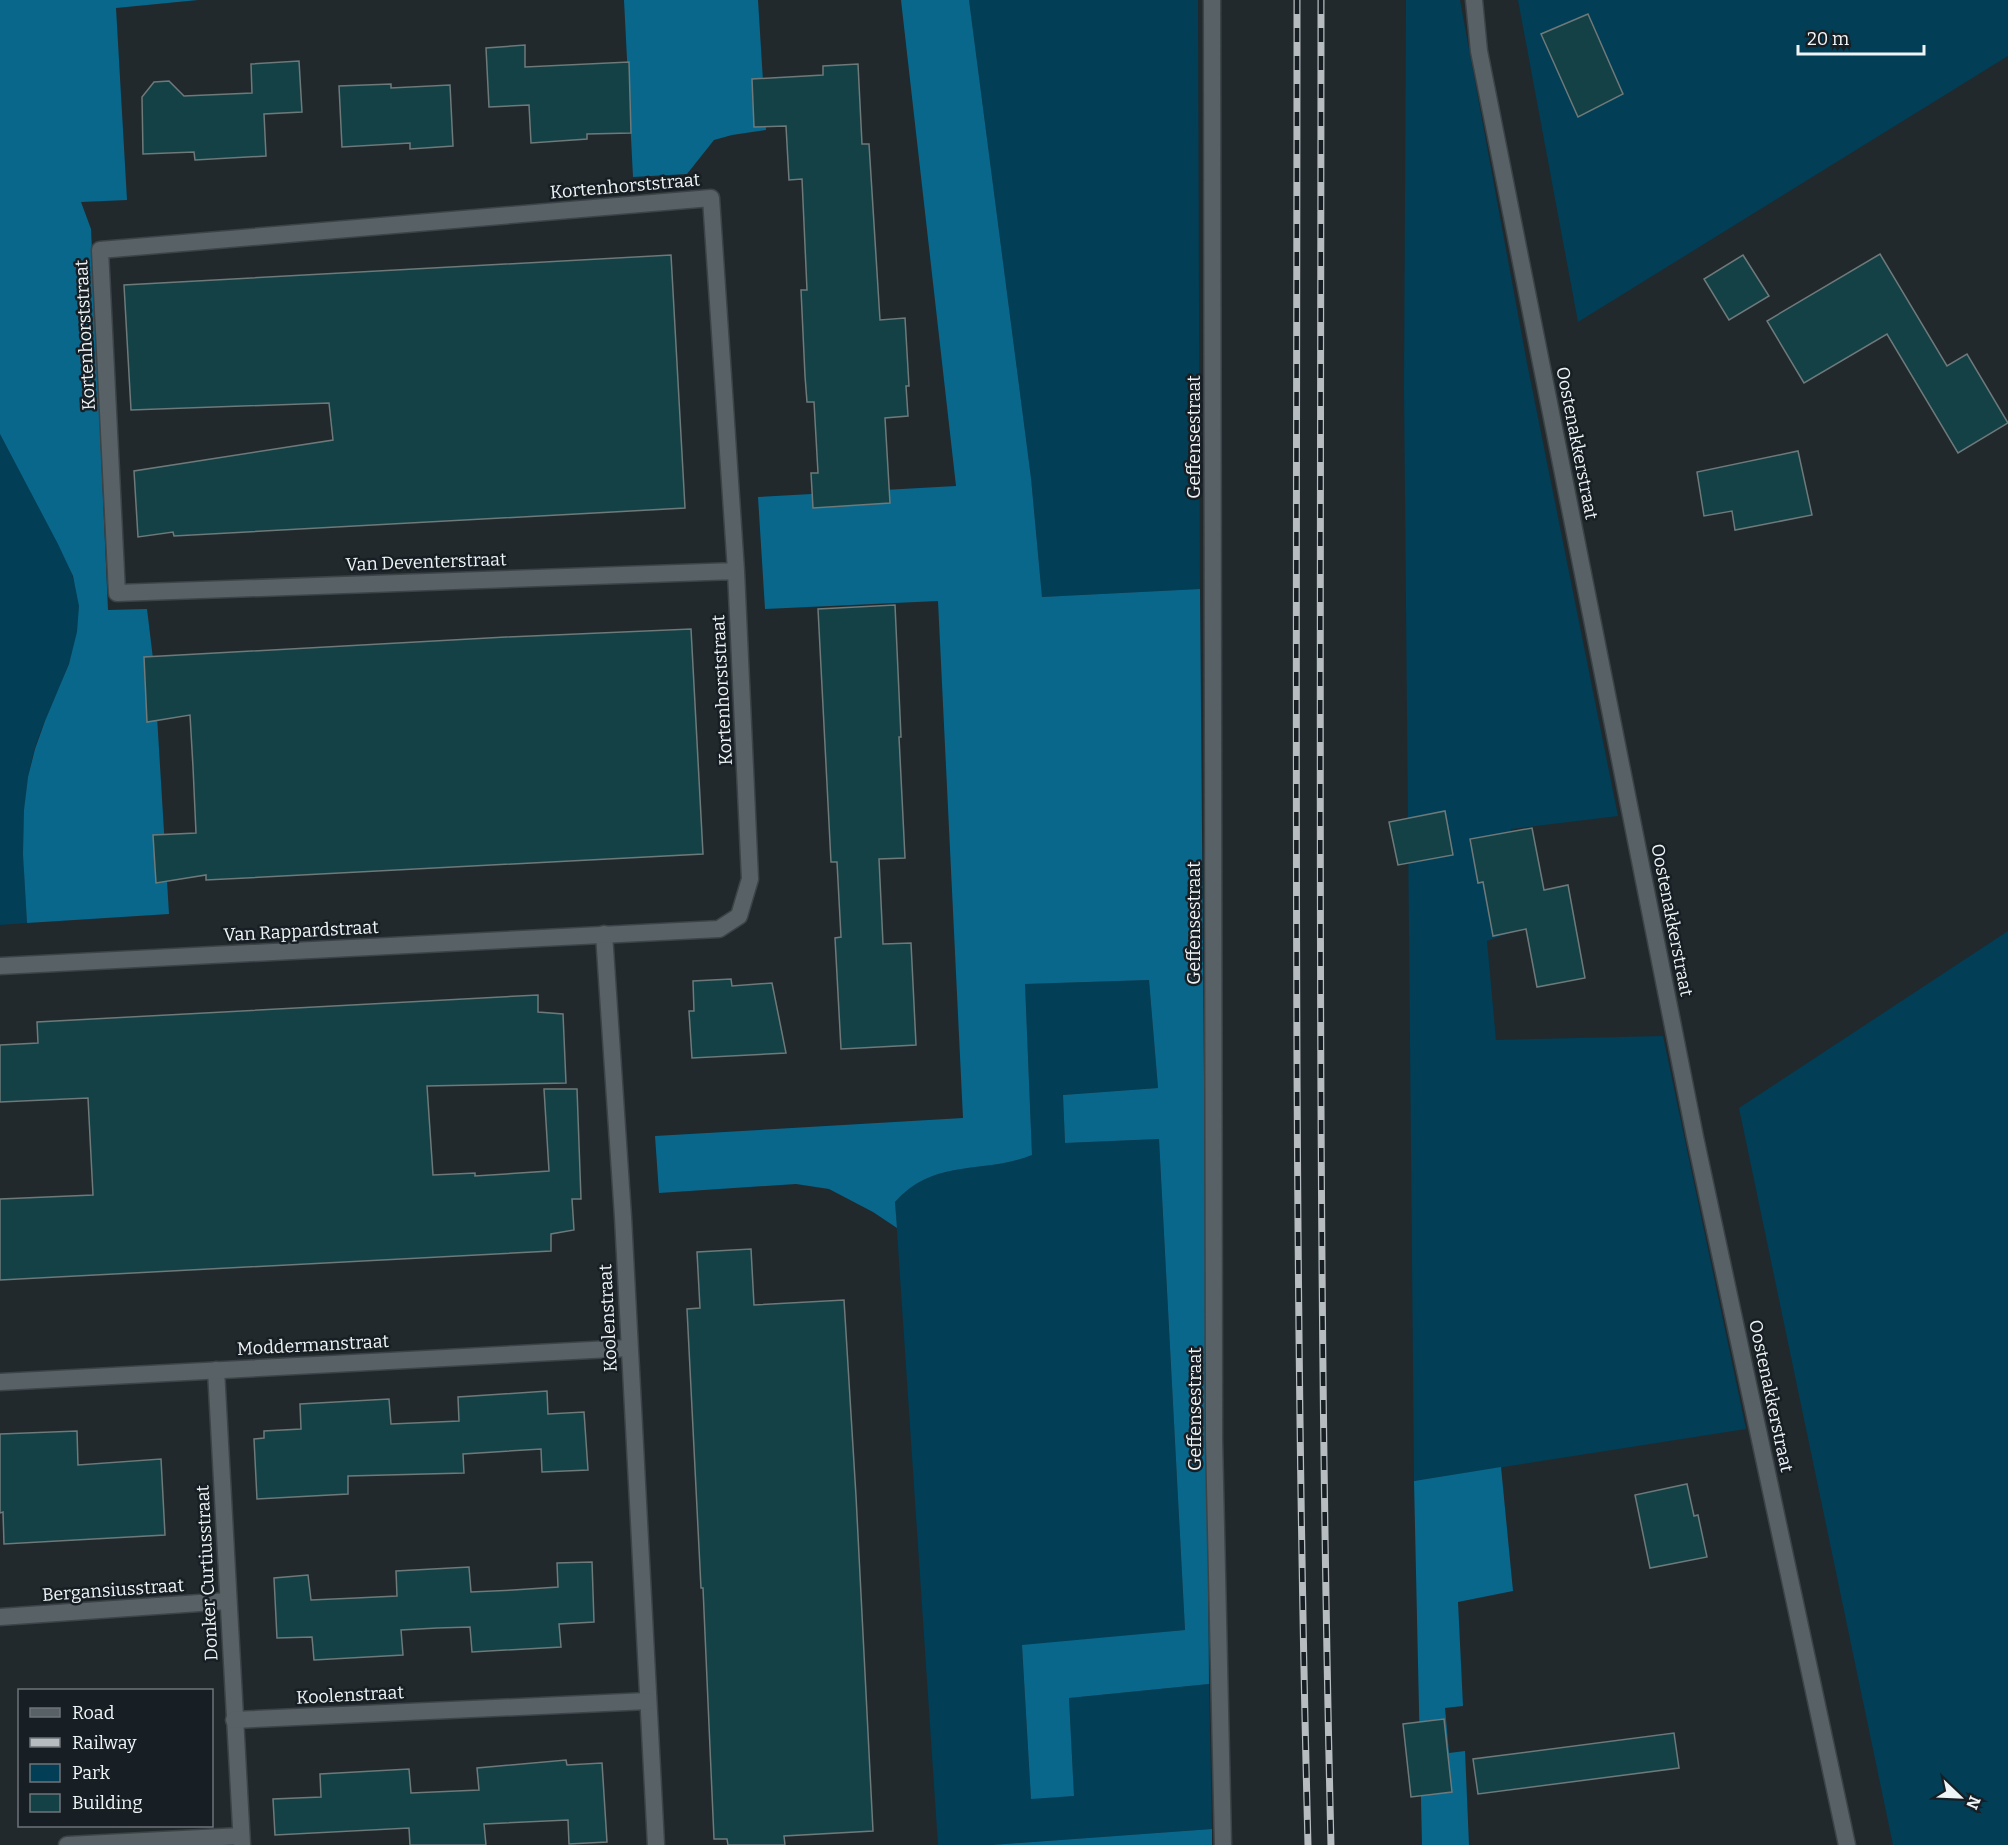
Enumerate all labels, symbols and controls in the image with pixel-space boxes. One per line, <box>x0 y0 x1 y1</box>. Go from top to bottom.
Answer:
scale bar <box>1798 18 1924 56</box>
text: 20 m <box>1807 28 1849 50</box>
street label: Kortenhorststraat <box>549 168 702 204</box>
street label: Kortenhorststraat <box>70 259 100 411</box>
street label: Oostenakkerstraat <box>1551 365 1603 522</box>
street label: Geffensestraat <box>1183 375 1205 499</box>
street label: Van Deventerstraat <box>345 548 507 576</box>
street label: Kortenhorststraat <box>707 614 737 766</box>
street label: Oostenakkerstraat <box>1646 842 1698 999</box>
street label: Geffensestraat <box>1183 861 1205 985</box>
street label: Van Rappardstraat <box>223 916 380 946</box>
street label: Koolenstraat <box>594 1263 622 1372</box>
street label: Oostenakkerstraat <box>1744 1318 1798 1475</box>
street label: Moddermanstraat <box>236 1330 390 1360</box>
street label: Geffensestraat <box>1184 1347 1206 1471</box>
street label: Donker Curtiusstraat <box>191 1484 223 1662</box>
street label: Bergansiusstraat <box>41 1574 185 1606</box>
street label: Koolenstraat <box>296 1681 405 1709</box>
legend <box>18 1689 213 1827</box>
text: Road <box>72 1702 115 1724</box>
text: Railway <box>72 1732 137 1754</box>
text: Park <box>72 1762 111 1784</box>
north arrow <box>1930 1767 1990 1827</box>
text: Building <box>72 1792 143 1814</box>
text: N <box>1962 1793 1985 1812</box>

